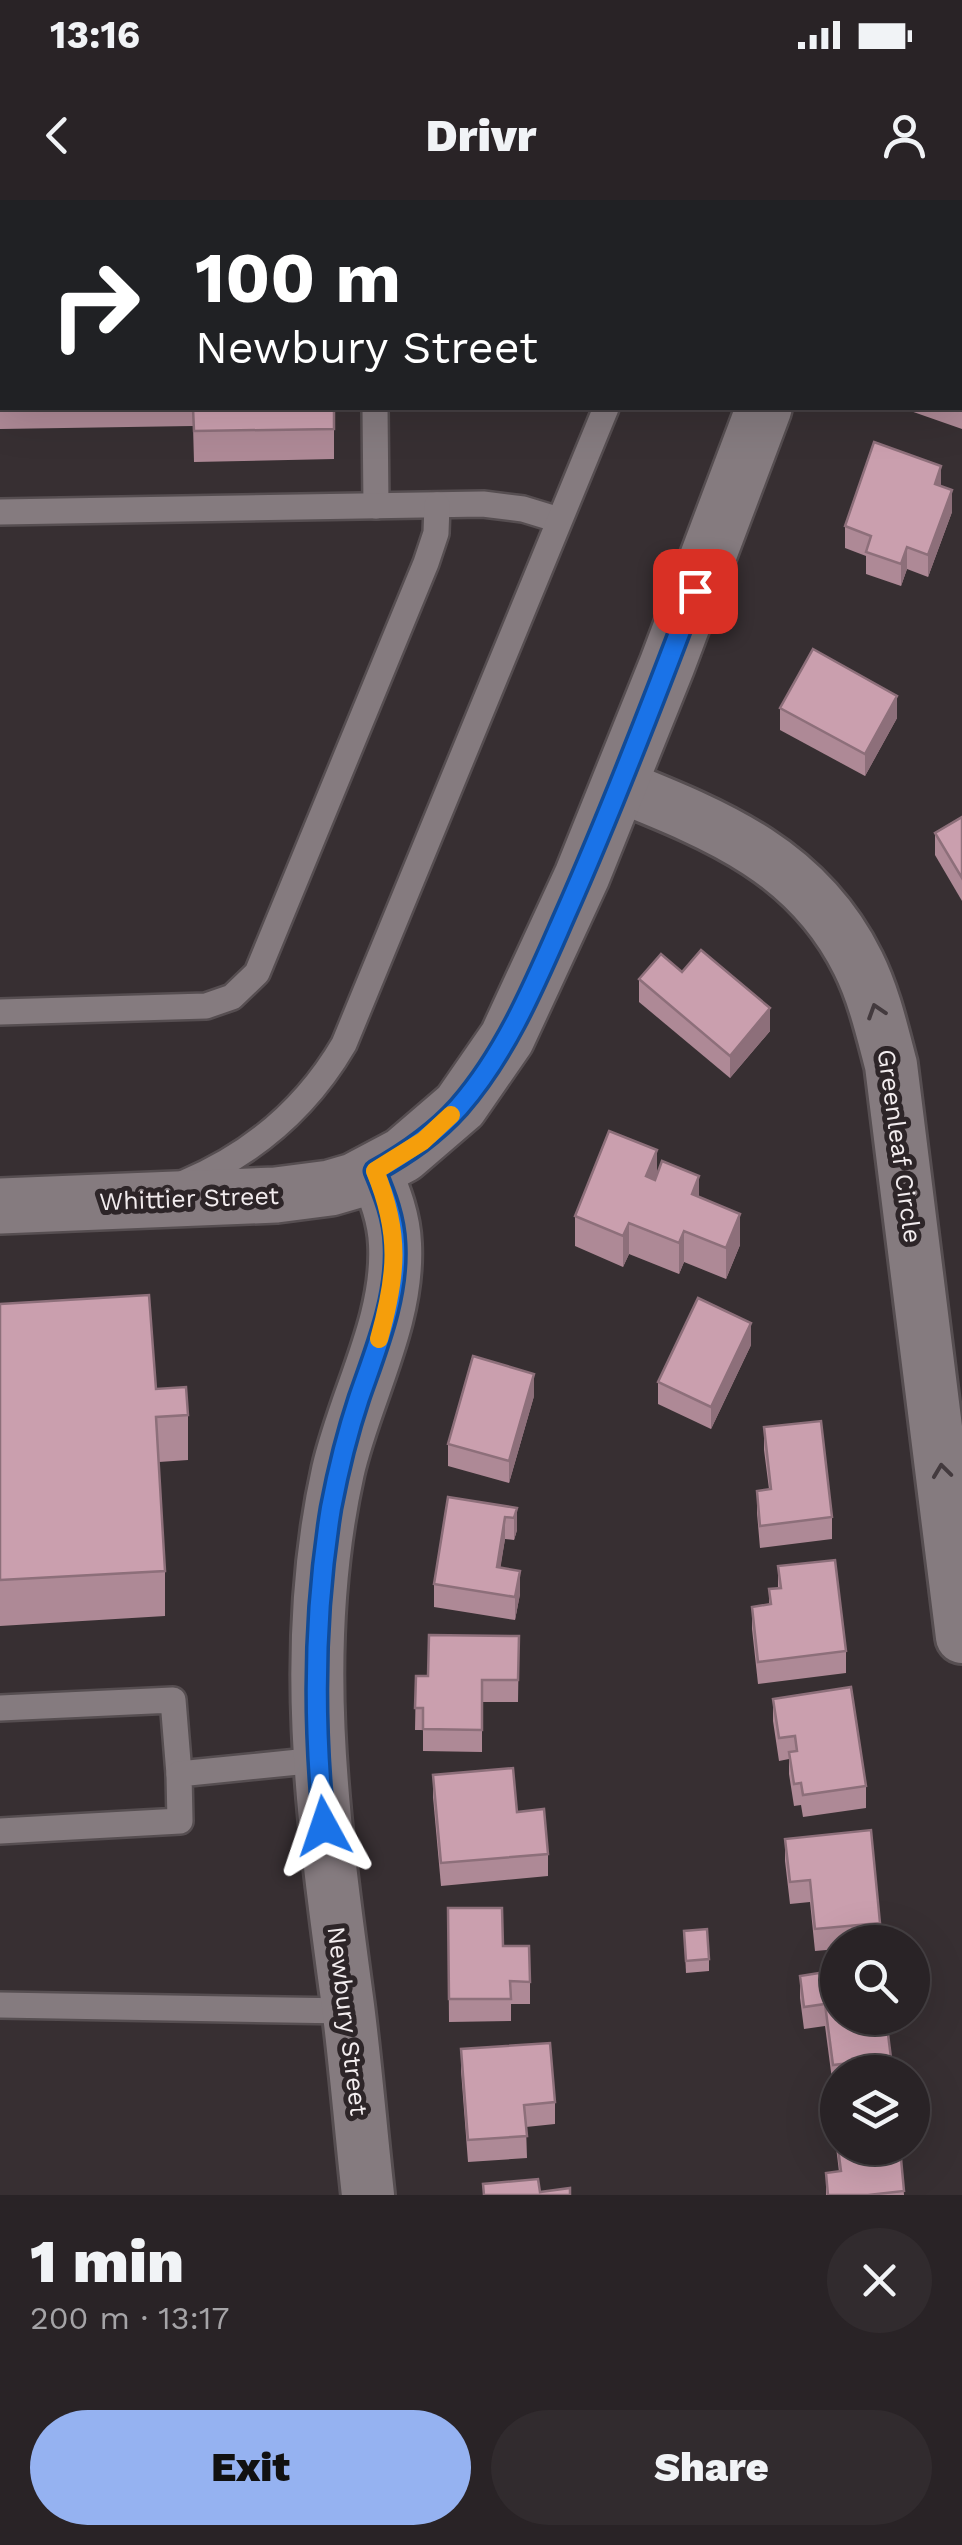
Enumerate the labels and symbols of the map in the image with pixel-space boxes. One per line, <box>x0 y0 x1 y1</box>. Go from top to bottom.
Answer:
pin <box>653 549 738 634</box>
one-way arrow <box>867 1003 887 1020</box>
street label: Greenleaf Circle <box>872 1047 927 1245</box>
street label: Whittier Street <box>99 1181 280 1216</box>
one-way arrow <box>932 1462 953 1478</box>
position arrow <box>272 1774 376 1878</box>
street label: Newbury Street <box>322 1925 374 2118</box>

